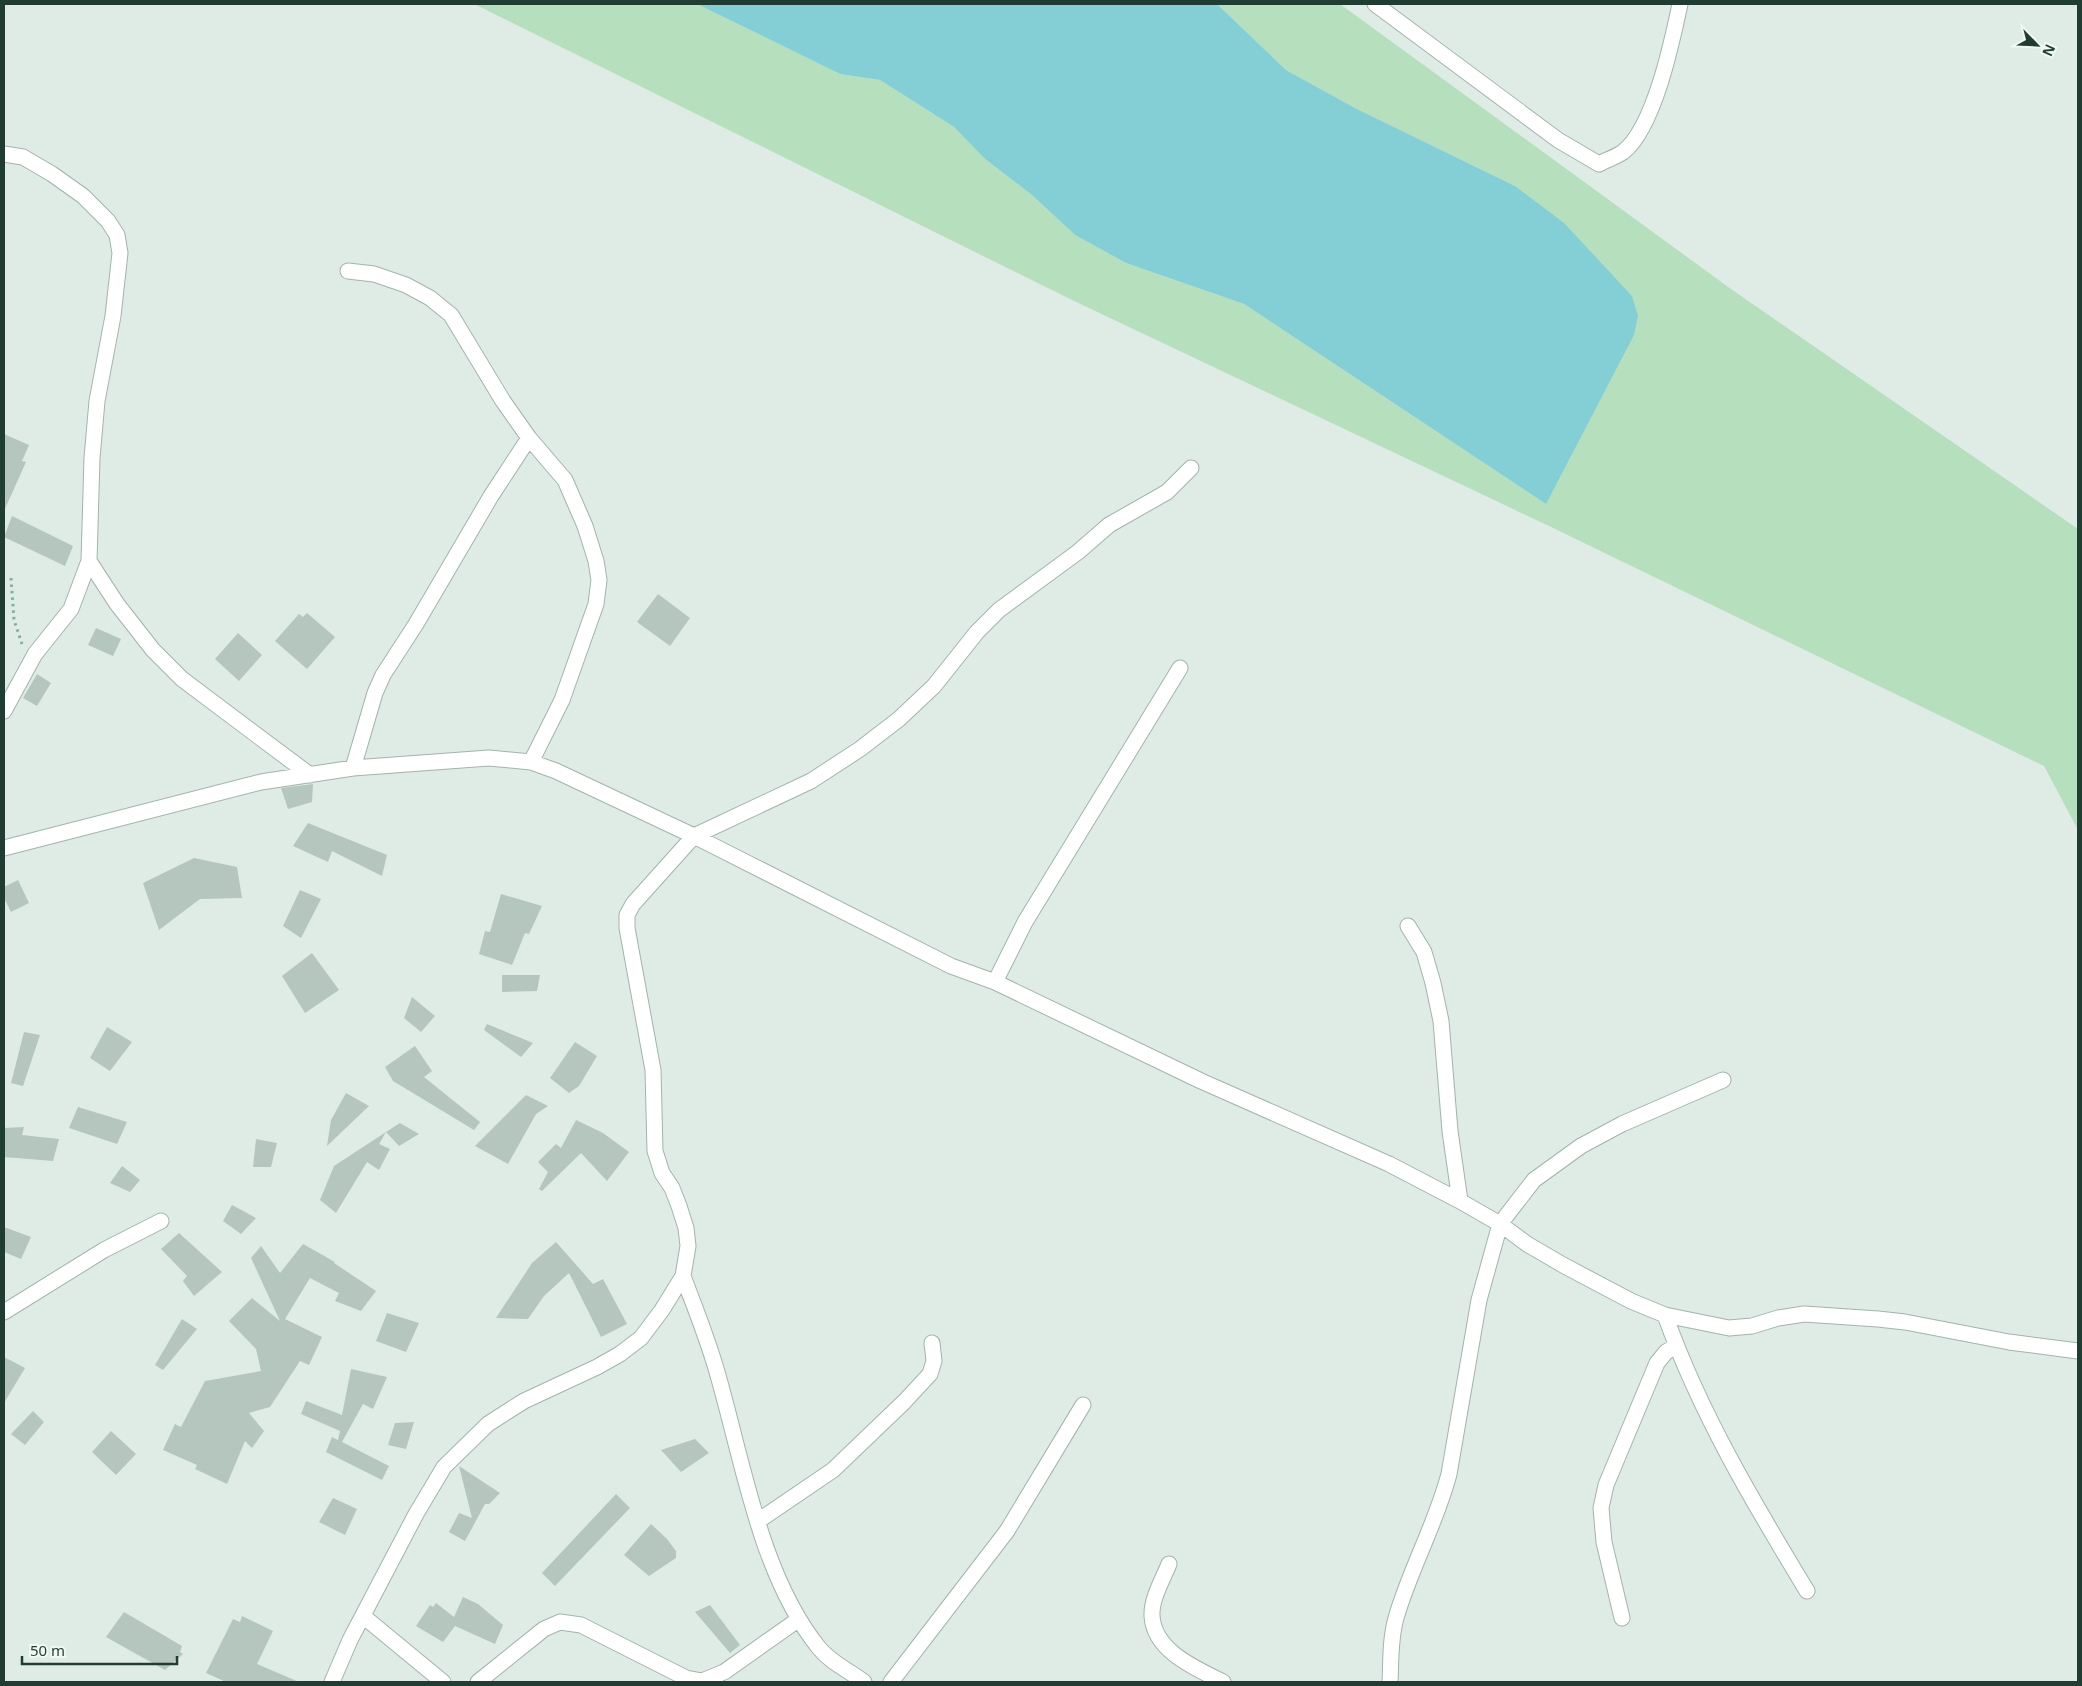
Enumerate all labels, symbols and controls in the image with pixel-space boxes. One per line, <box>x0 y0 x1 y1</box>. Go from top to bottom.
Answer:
north arrow <box>2012 20 2062 70</box>
text: N <box>2038 41 2060 60</box>
scale bar <box>22 1634 178 1666</box>
text: 50 m <box>30 1640 65 1660</box>

